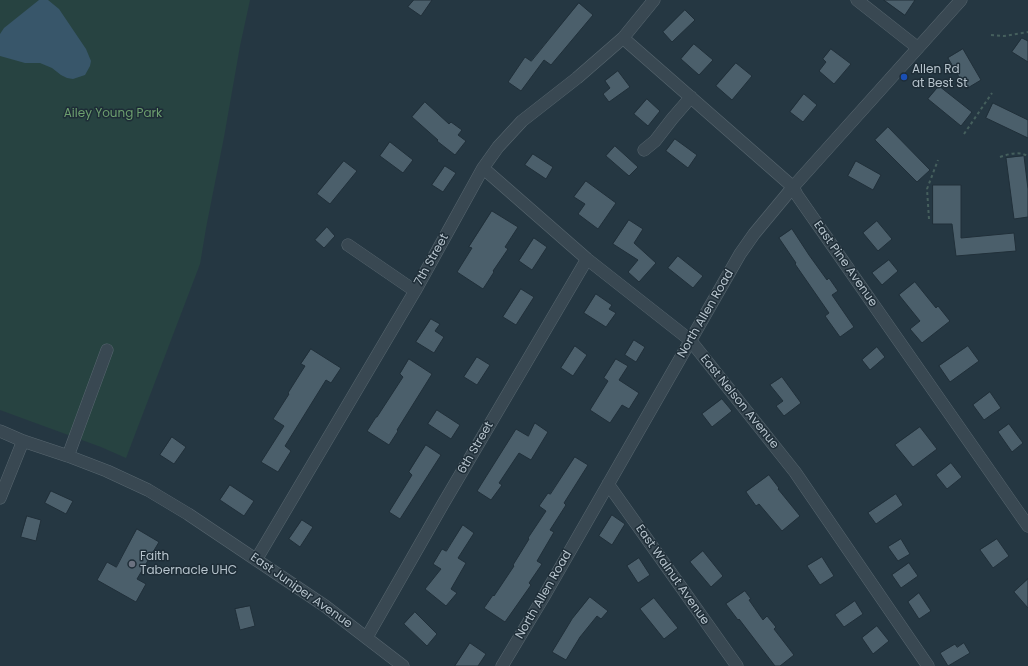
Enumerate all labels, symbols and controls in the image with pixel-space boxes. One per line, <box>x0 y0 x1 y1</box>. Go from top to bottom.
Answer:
place label: Allen Rd at Best St <box>912 63 968 91</box>
marker: Allen Rd at Best St <box>899 72 909 82</box>
park label: Ailey Young Park <box>64 107 162 121</box>
street label: East Pine Avenue <box>810 218 880 310</box>
street label: 7th Street <box>412 232 452 288</box>
street label: North Allen Road <box>675 267 737 361</box>
street label: East Nelson Avenue <box>697 352 781 452</box>
street label: 6th Street <box>455 419 497 477</box>
street label: East Walnut Avenue <box>632 522 712 628</box>
street label: North Allen Road <box>513 548 575 642</box>
place label: Faith Tabernacle UHC <box>140 550 237 578</box>
street label: East Juniper Avenue <box>247 550 355 632</box>
marker: Faith Tabernacle UHC <box>127 559 137 569</box>

